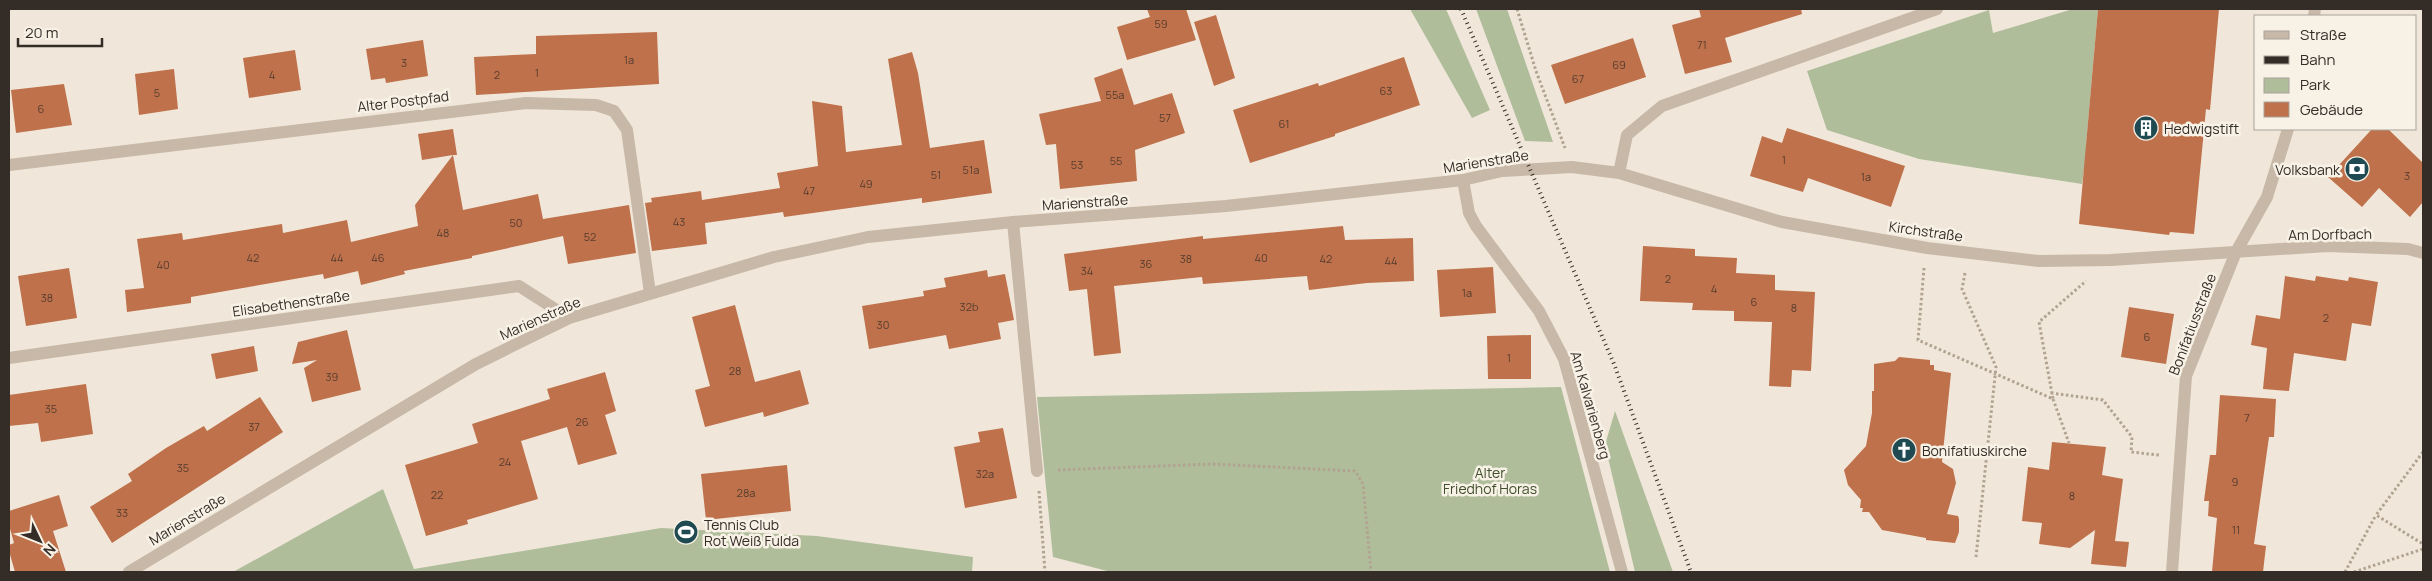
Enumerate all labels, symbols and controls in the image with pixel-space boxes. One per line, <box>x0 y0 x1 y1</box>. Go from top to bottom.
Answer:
scale bar <box>18 15 101 47</box>
legend <box>2254 15 2417 130</box>
house number: 59 <box>1154 16 1168 31</box>
text: 20 m <box>25 22 58 43</box>
text: Straße <box>2300 24 2347 45</box>
house number: 71 <box>1697 37 1707 52</box>
text: Bahn <box>2300 49 2335 70</box>
house number: 1a <box>624 52 634 67</box>
house number: 3 <box>401 55 407 70</box>
house number: 69 <box>1612 57 1626 72</box>
house number: 1 <box>535 65 539 80</box>
house number: 4 <box>269 67 275 82</box>
house number: 2 <box>494 67 500 82</box>
house number: 67 <box>1572 71 1584 86</box>
text: Park <box>2300 74 2330 95</box>
house number: 63 <box>1380 83 1392 98</box>
house number: 5 <box>154 85 160 100</box>
street label: Alter Postpfad <box>356 86 450 116</box>
house number: 55a <box>1106 87 1124 102</box>
text: Gebäude <box>2300 99 2363 120</box>
house number: 6 <box>38 101 45 116</box>
house number: 57 <box>1159 110 1171 125</box>
building icon: Hedwigstift <box>2133 115 2159 141</box>
house number: 61 <box>1279 116 1289 131</box>
place label: Hedwigstift <box>2164 119 2240 138</box>
street label: Marienstraße <box>1442 145 1530 177</box>
house number: 1 <box>1782 152 1786 167</box>
house number: 55 <box>1110 153 1122 168</box>
bank icon: Volksbank <box>2344 156 2370 182</box>
house number: 53 <box>1071 157 1083 172</box>
place label: Volksbank <box>2275 160 2341 179</box>
house number: 51a <box>963 162 979 177</box>
house number: 51 <box>931 167 941 182</box>
house number: 3 <box>2404 168 2410 183</box>
house number: 1a <box>1861 169 1871 184</box>
house number: 49 <box>859 176 873 191</box>
house number: 47 <box>803 183 815 198</box>
street label: Marienstraße <box>1041 190 1129 214</box>
house number: 43 <box>673 214 685 229</box>
house number: 50 <box>509 215 523 230</box>
street label: Kirchstraße <box>1888 216 1964 246</box>
street label: Am Dorfbach <box>2288 224 2372 244</box>
house number: 48 <box>437 225 449 240</box>
house number: 52 <box>584 229 596 244</box>
house number: 42 <box>247 250 259 265</box>
house number: 44 <box>330 250 344 265</box>
house number: 46 <box>371 250 385 265</box>
house number: 40 <box>1254 250 1268 265</box>
house number: 38 <box>1180 251 1192 266</box>
house number: 42 <box>1320 251 1332 266</box>
house number: 44 <box>1384 253 1398 268</box>
house number: 36 <box>1140 256 1153 271</box>
house number: 40 <box>156 257 170 272</box>
house number: 34 <box>1081 263 1093 278</box>
street label: Bonifatiusstraße <box>2164 270 2220 378</box>
house number: 2 <box>1665 271 1671 286</box>
house number: 4 <box>1711 281 1717 296</box>
street label: Elisabethenstraße <box>231 285 351 321</box>
house number: 1a <box>1462 285 1472 300</box>
house number: 38 <box>41 290 53 305</box>
street label: Marienstraße <box>497 292 583 344</box>
house number: 6 <box>1751 294 1758 309</box>
house number: 32b <box>960 299 979 314</box>
house number: 8 <box>1791 300 1797 315</box>
house number: 2 <box>2323 310 2329 325</box>
house number: 30 <box>877 317 889 332</box>
house number: 6 <box>2144 329 2151 344</box>
street label: Am Kalvarienberg <box>1567 349 1615 461</box>
house number: 1 <box>1507 350 1511 365</box>
house number: 28 <box>729 363 741 378</box>
house number: 39 <box>326 369 339 384</box>
house number: 35 <box>45 401 57 416</box>
house number: 7 <box>2244 410 2250 425</box>
house number: 26 <box>575 414 589 429</box>
house number: 37 <box>248 419 260 434</box>
church icon: Bonifatiuskirche <box>1891 437 1917 463</box>
place label: Bonifatiuskirche <box>1922 441 2027 460</box>
house number: 24 <box>499 454 511 469</box>
house number: 35 <box>177 460 189 475</box>
park label: Alter Friedhof Horas <box>1443 463 1537 498</box>
house number: 32a <box>976 466 994 481</box>
house number: 9 <box>2232 474 2239 489</box>
house number: 28a <box>737 485 755 500</box>
house number: 22 <box>431 487 443 502</box>
house number: 8 <box>2069 488 2075 503</box>
street label: Marienstraße <box>145 489 229 549</box>
house number: 33 <box>116 505 128 520</box>
place label: Tennis Club Rot Weiß Fulda <box>704 515 799 550</box>
north arrow <box>15 516 65 566</box>
sports icon: Tennis Club Rot Weiß Fulda <box>673 519 699 545</box>
house number: 11 <box>2232 522 2240 537</box>
text: N <box>39 540 60 560</box>

